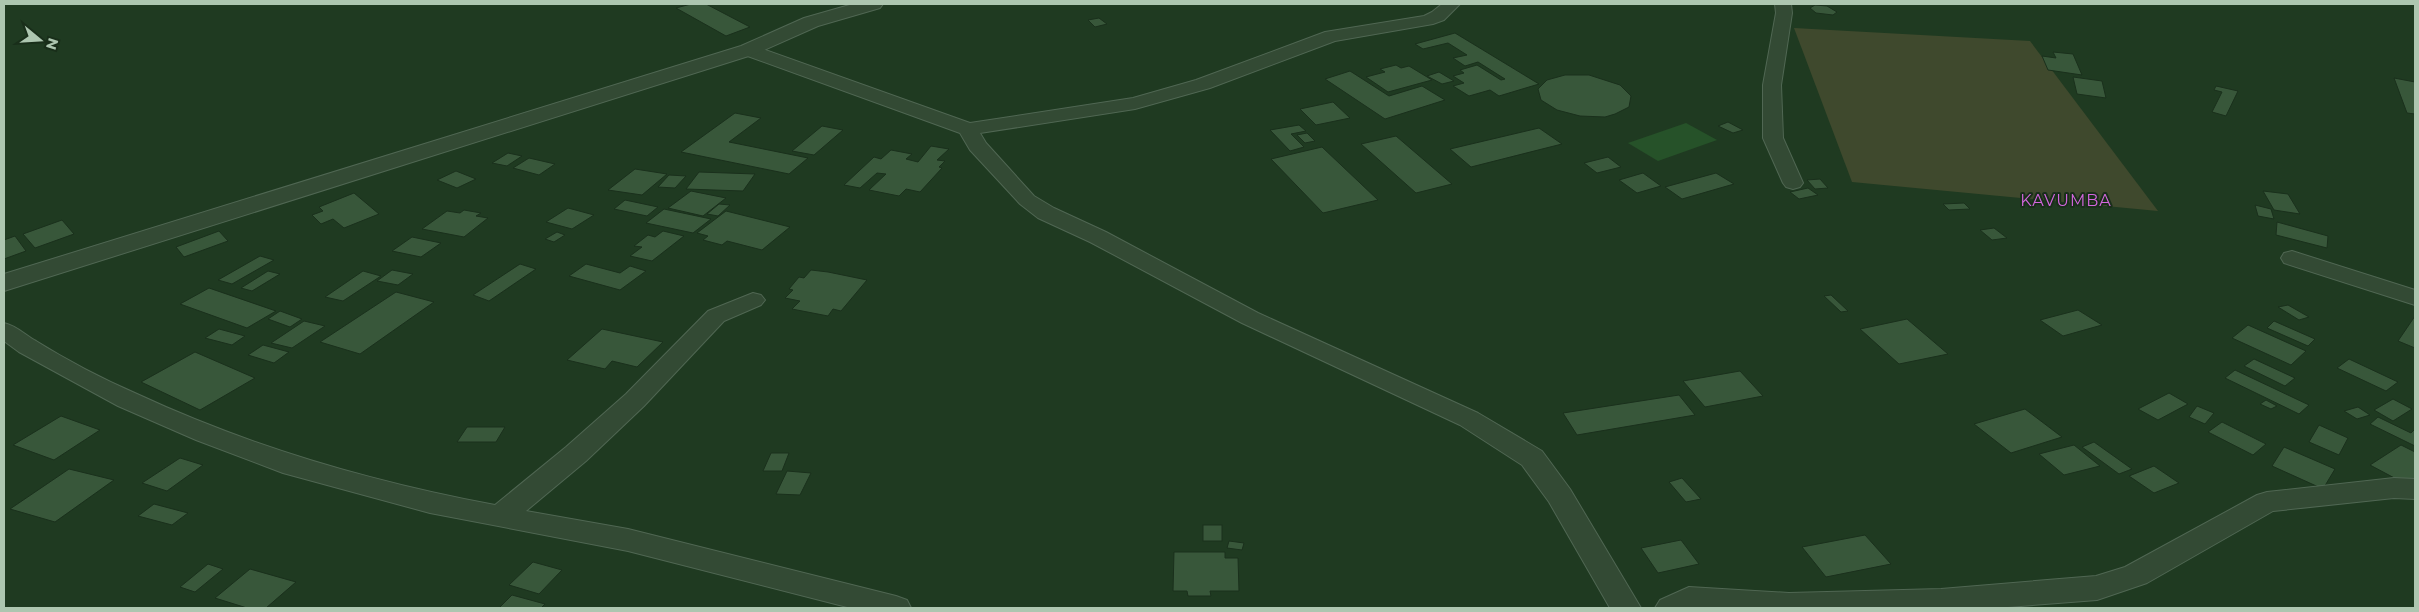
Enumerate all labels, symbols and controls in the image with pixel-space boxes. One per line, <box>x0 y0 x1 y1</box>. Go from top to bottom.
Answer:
north arrow <box>15 15 65 65</box>
text: N <box>42 36 63 52</box>
district label: KAVUMBA <box>2020 191 2112 210</box>

